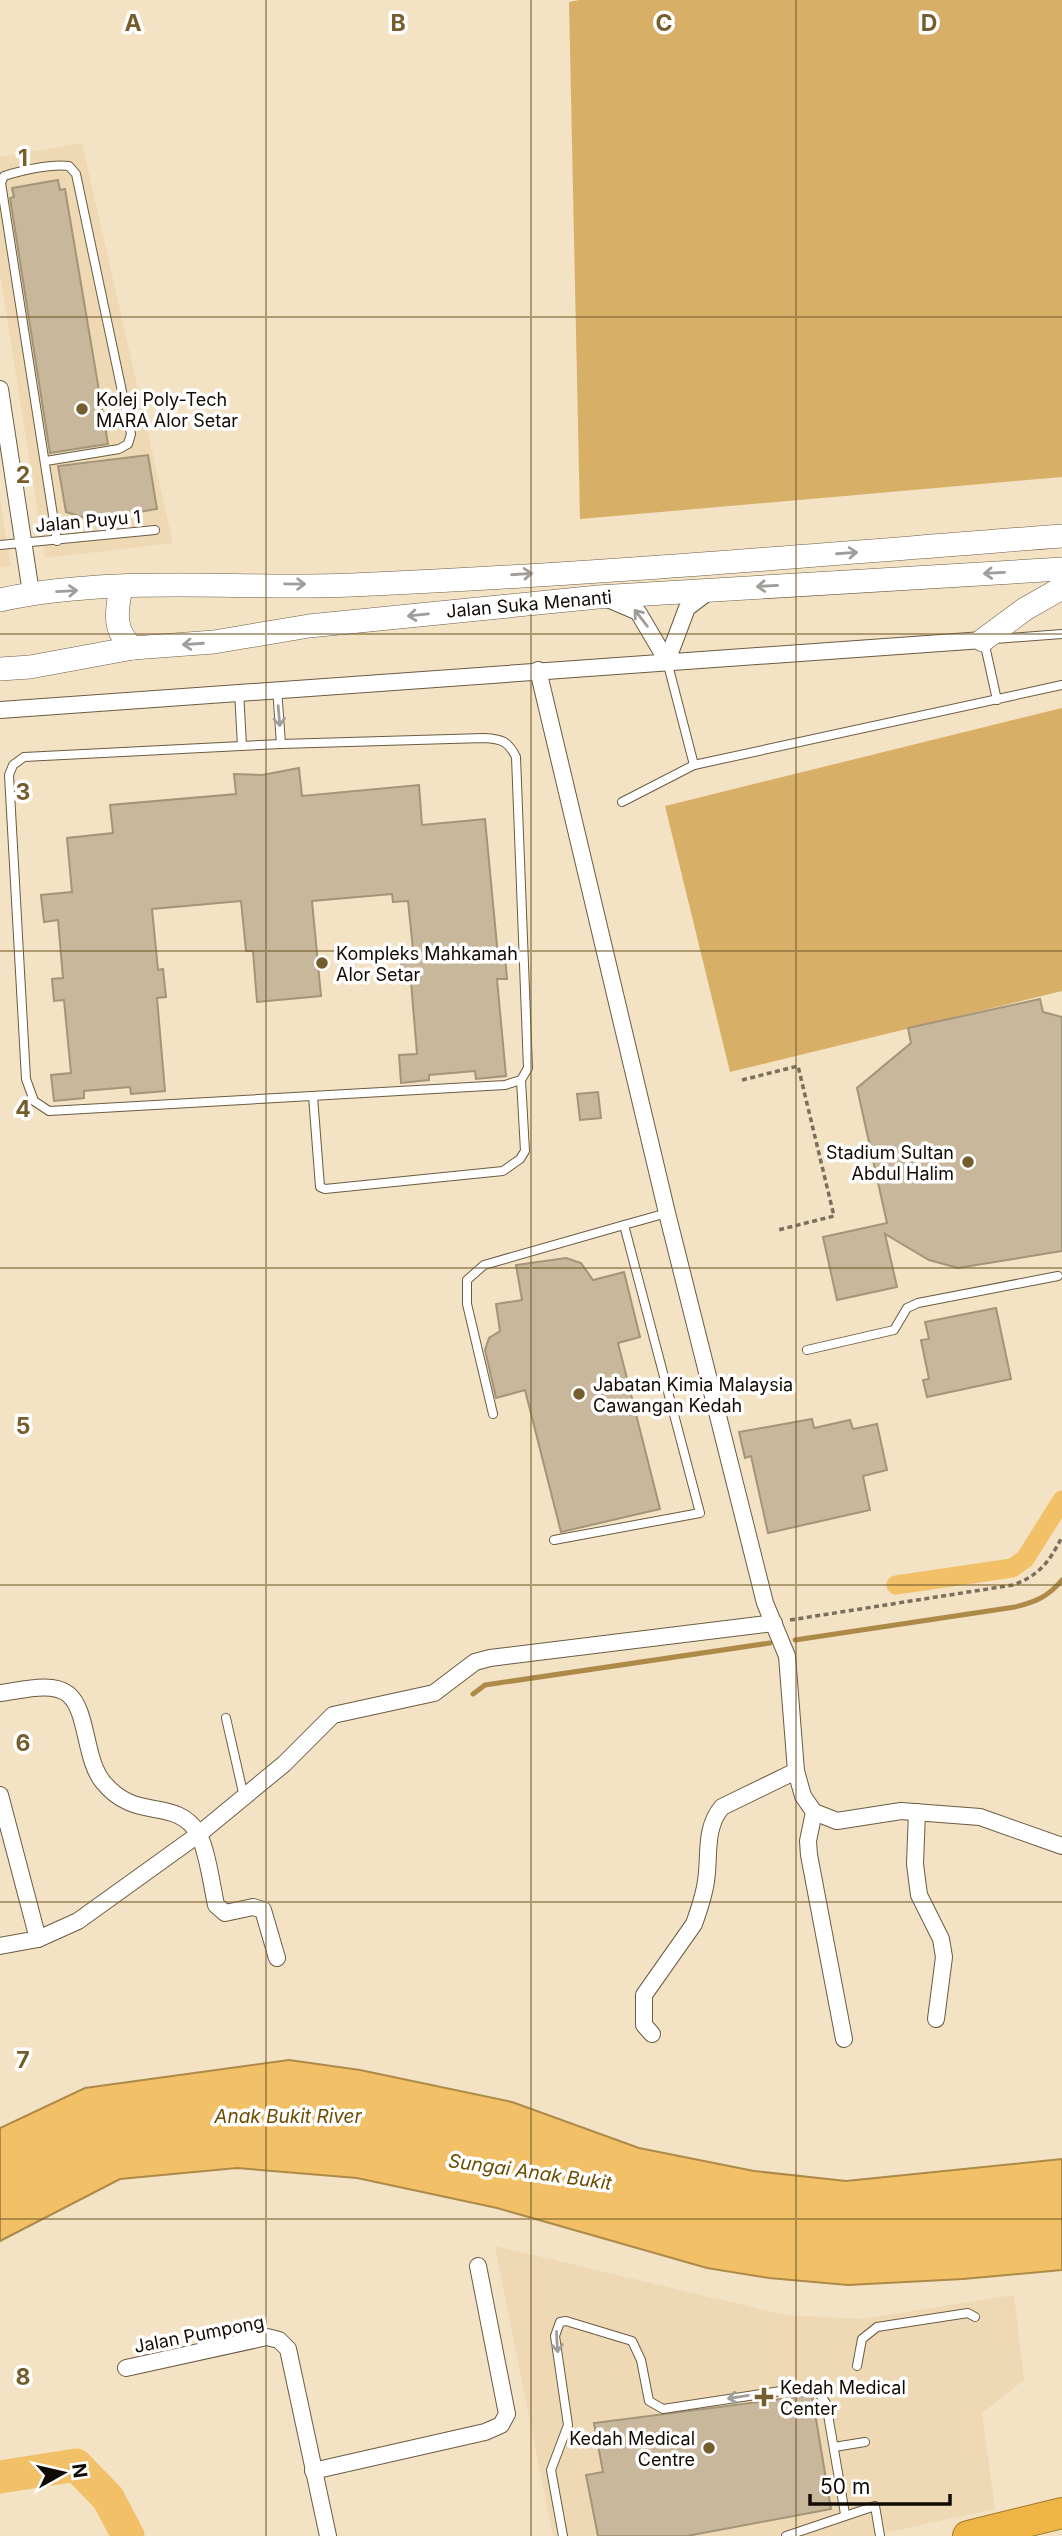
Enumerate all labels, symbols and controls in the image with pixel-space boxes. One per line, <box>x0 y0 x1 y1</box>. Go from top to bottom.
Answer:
text: A <box>124 9 142 37</box>
text: B <box>390 9 406 37</box>
text: C <box>655 9 673 37</box>
text: D <box>921 9 937 37</box>
text: 1 <box>18 144 28 172</box>
place label: Kolej Poly-Tech MARA Alor Setar <box>96 389 238 431</box>
marker: Kolej Poly-Tech MARA Alor Setar <box>74 401 90 417</box>
text: 2 <box>16 461 30 489</box>
street label: Jalan Puyu 1 <box>34 506 142 536</box>
one-way arrow <box>835 546 858 559</box>
one-way arrow <box>510 567 533 580</box>
one-way arrow <box>983 567 1006 580</box>
one-way arrow <box>283 578 306 591</box>
one-way arrow <box>756 580 779 593</box>
one-way arrow <box>56 584 78 597</box>
street label: Jalan Suka Menanti <box>445 586 613 622</box>
one-way arrow <box>407 609 430 622</box>
one-way arrow <box>634 610 649 628</box>
one-way arrow <box>182 638 204 651</box>
one-way arrow <box>273 704 286 727</box>
text: 3 <box>16 778 30 806</box>
place label: Kompleks Mahkamah Alor Setar <box>336 943 518 985</box>
marker: Kompleks Mahkamah Alor Setar <box>314 955 330 971</box>
text: 4 <box>15 1095 31 1123</box>
place label: Stadium Sultan Abdul Halim <box>826 1142 954 1184</box>
marker: Stadium Sultan Abdul Halim <box>960 1154 976 1170</box>
place label: Jabatan Kimia Malaysia Cawangan Kedah <box>593 1374 793 1416</box>
marker: Jabatan Kimia Malaysia Cawangan Kedah <box>571 1386 587 1402</box>
text: 5 <box>16 1412 30 1440</box>
text: 6 <box>16 1729 30 1757</box>
text: 7 <box>16 2046 30 2074</box>
water label: Anak Bukit River <box>213 2105 362 2128</box>
water label: Sungai Anak Bukit <box>447 2149 614 2195</box>
street label: Jalan Pumpong <box>132 2311 266 2357</box>
one-way arrow <box>551 2330 564 2353</box>
text: 8 <box>16 2363 30 2391</box>
place label: Kedah Medical Center <box>780 2377 906 2419</box>
marker: Kedah Medical Center <box>754 2387 774 2407</box>
one-way arrow <box>727 2391 750 2404</box>
place label: Kedah Medical Centre <box>569 2428 695 2470</box>
north arrow <box>28 2438 98 2508</box>
marker: Kedah Medical Centre <box>701 2440 717 2456</box>
text: N <box>67 2462 92 2479</box>
scale bar <box>810 2462 950 2506</box>
text: 50 m <box>820 2474 870 2499</box>

